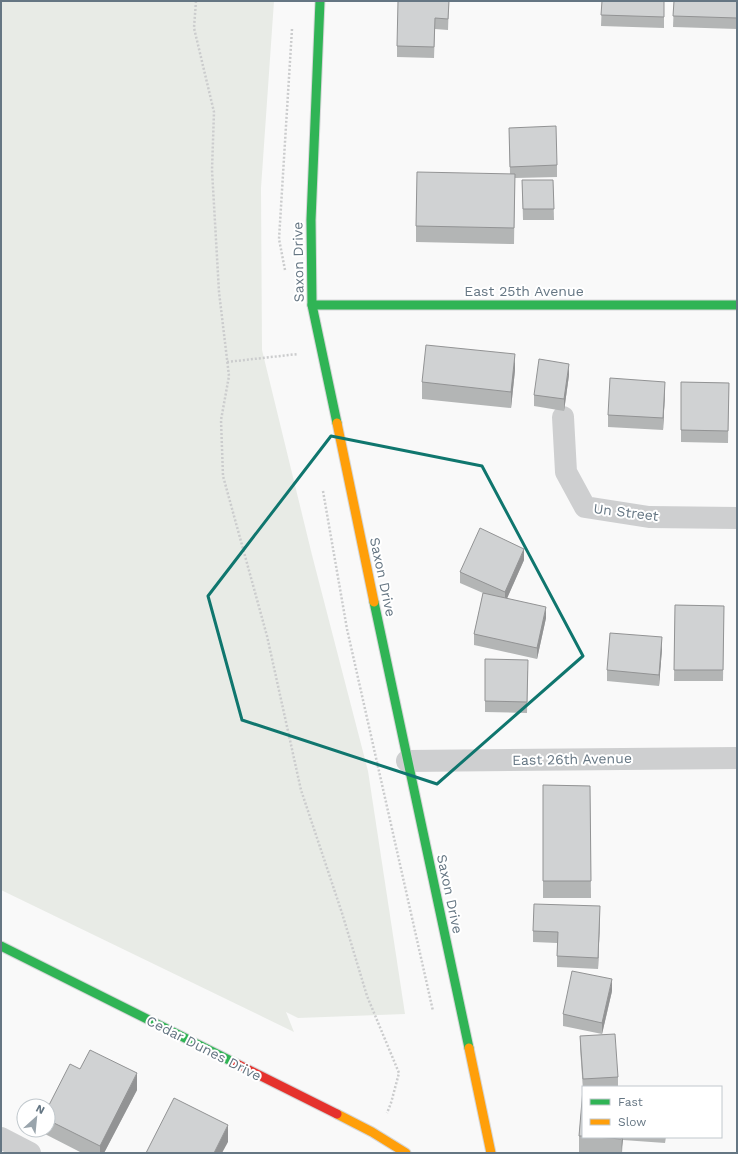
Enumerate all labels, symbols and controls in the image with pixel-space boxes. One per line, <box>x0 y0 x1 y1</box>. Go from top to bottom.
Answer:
street label: Saxon Drive <box>289 222 307 302</box>
street label: East 25th Avenue <box>464 283 584 299</box>
street label: Un Street <box>593 500 660 524</box>
street label: Saxon Drive <box>367 536 399 618</box>
street label: East 26th Avenue <box>512 750 632 768</box>
street label: Saxon Drive <box>434 853 466 935</box>
street label: Cedar Dunes Drive <box>144 1012 264 1084</box>
legend <box>582 1086 722 1138</box>
text: Fast <box>618 1095 643 1109</box>
north arrow <box>16 1098 56 1138</box>
text: N <box>34 1102 47 1117</box>
text: Slow <box>618 1115 646 1129</box>

